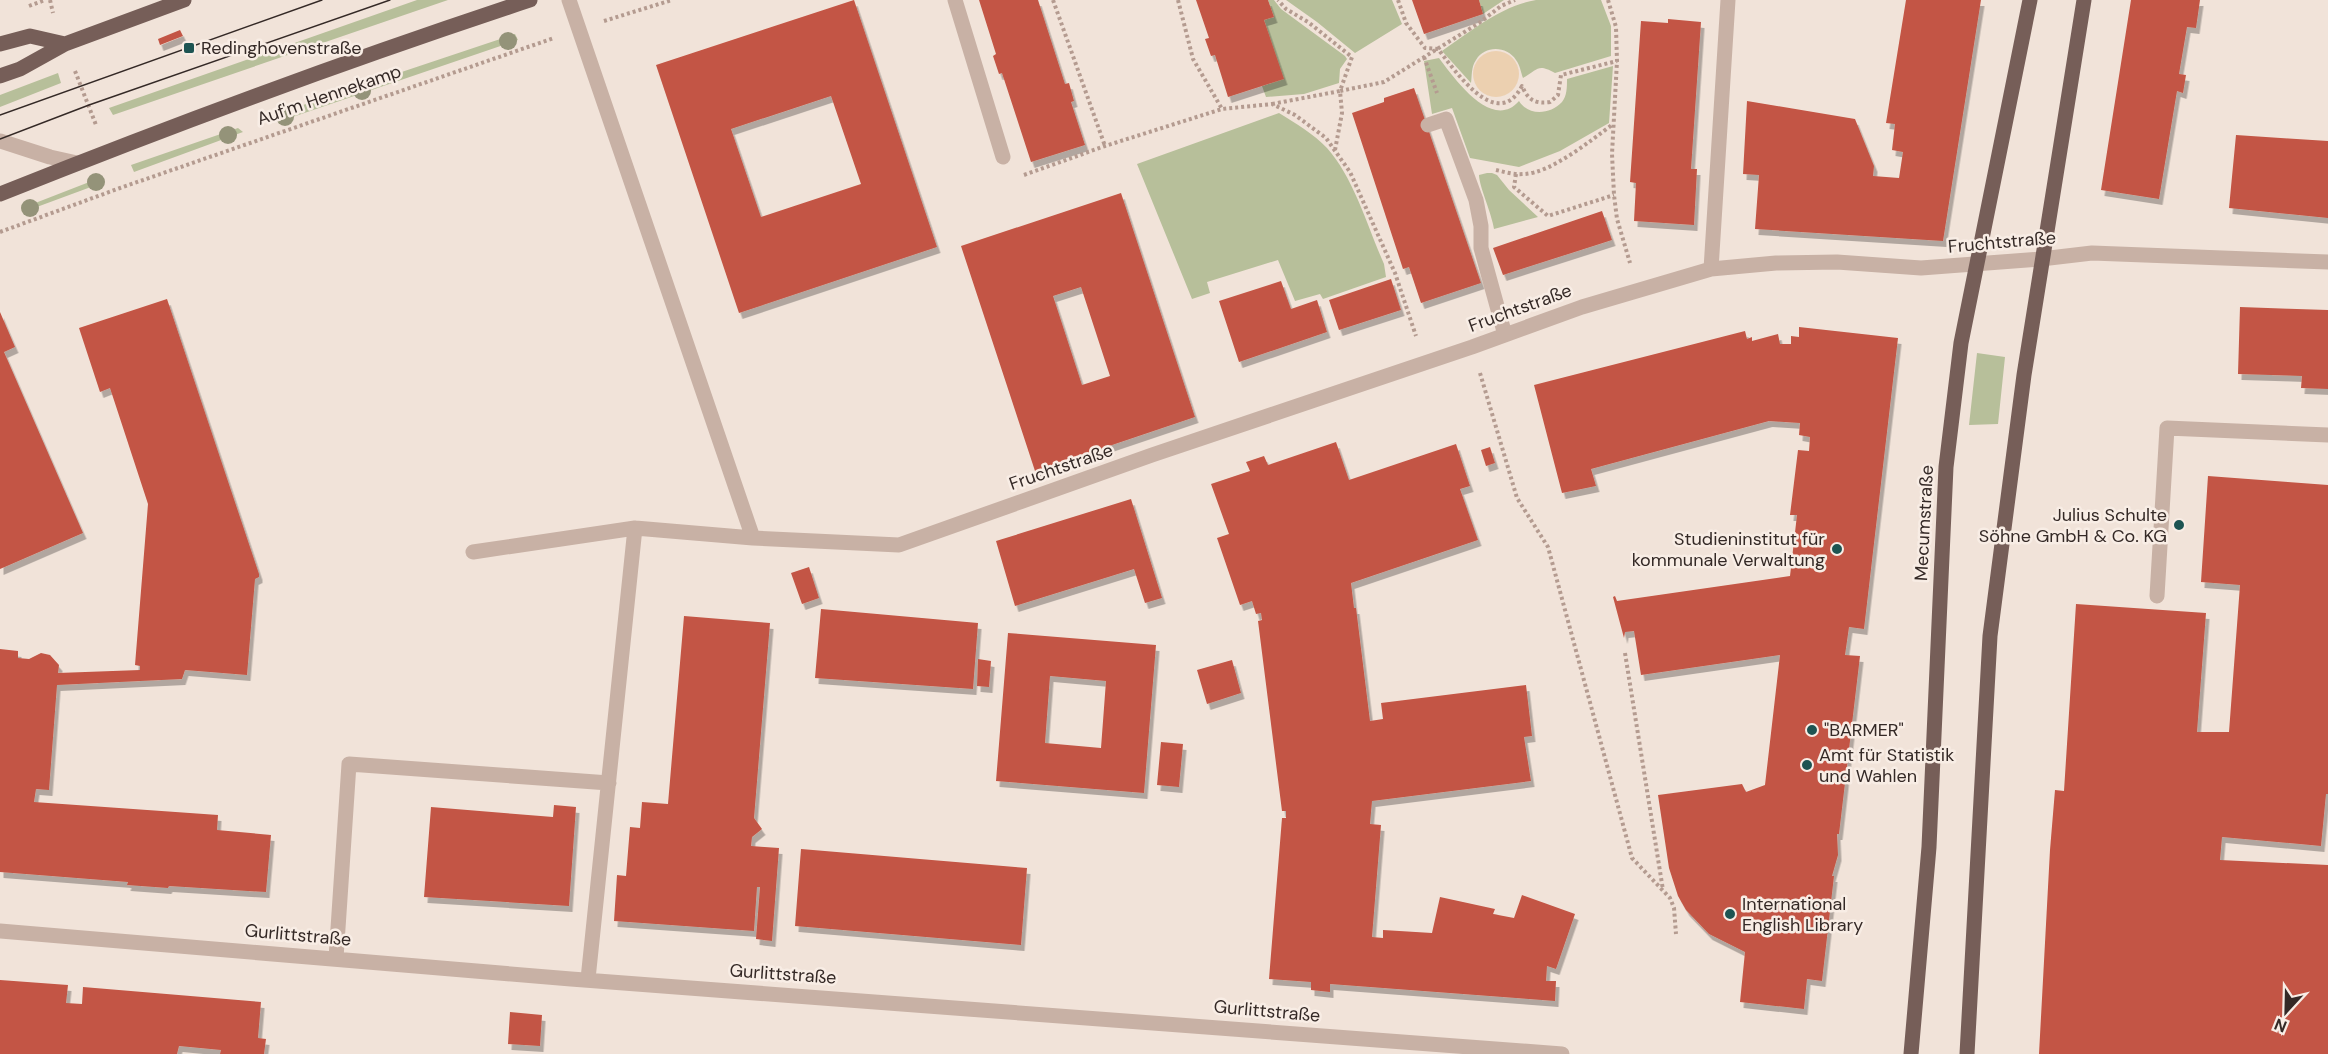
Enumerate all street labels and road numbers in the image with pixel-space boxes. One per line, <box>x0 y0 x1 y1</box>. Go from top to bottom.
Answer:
street label: Auf'm Hennekamp <box>254 59 404 131</box>
street label: Fruchtstraße <box>1947 225 2057 259</box>
street label: Fruchtstraße <box>1465 278 1575 338</box>
street label: Fruchtstraße <box>1006 438 1116 496</box>
street label: Mecumstraße <box>1909 464 1939 582</box>
street label: Gurlittstraße <box>244 918 352 952</box>
street label: Gurlittstraße <box>729 958 837 990</box>
street label: Gurlittstraße <box>1213 994 1321 1028</box>

